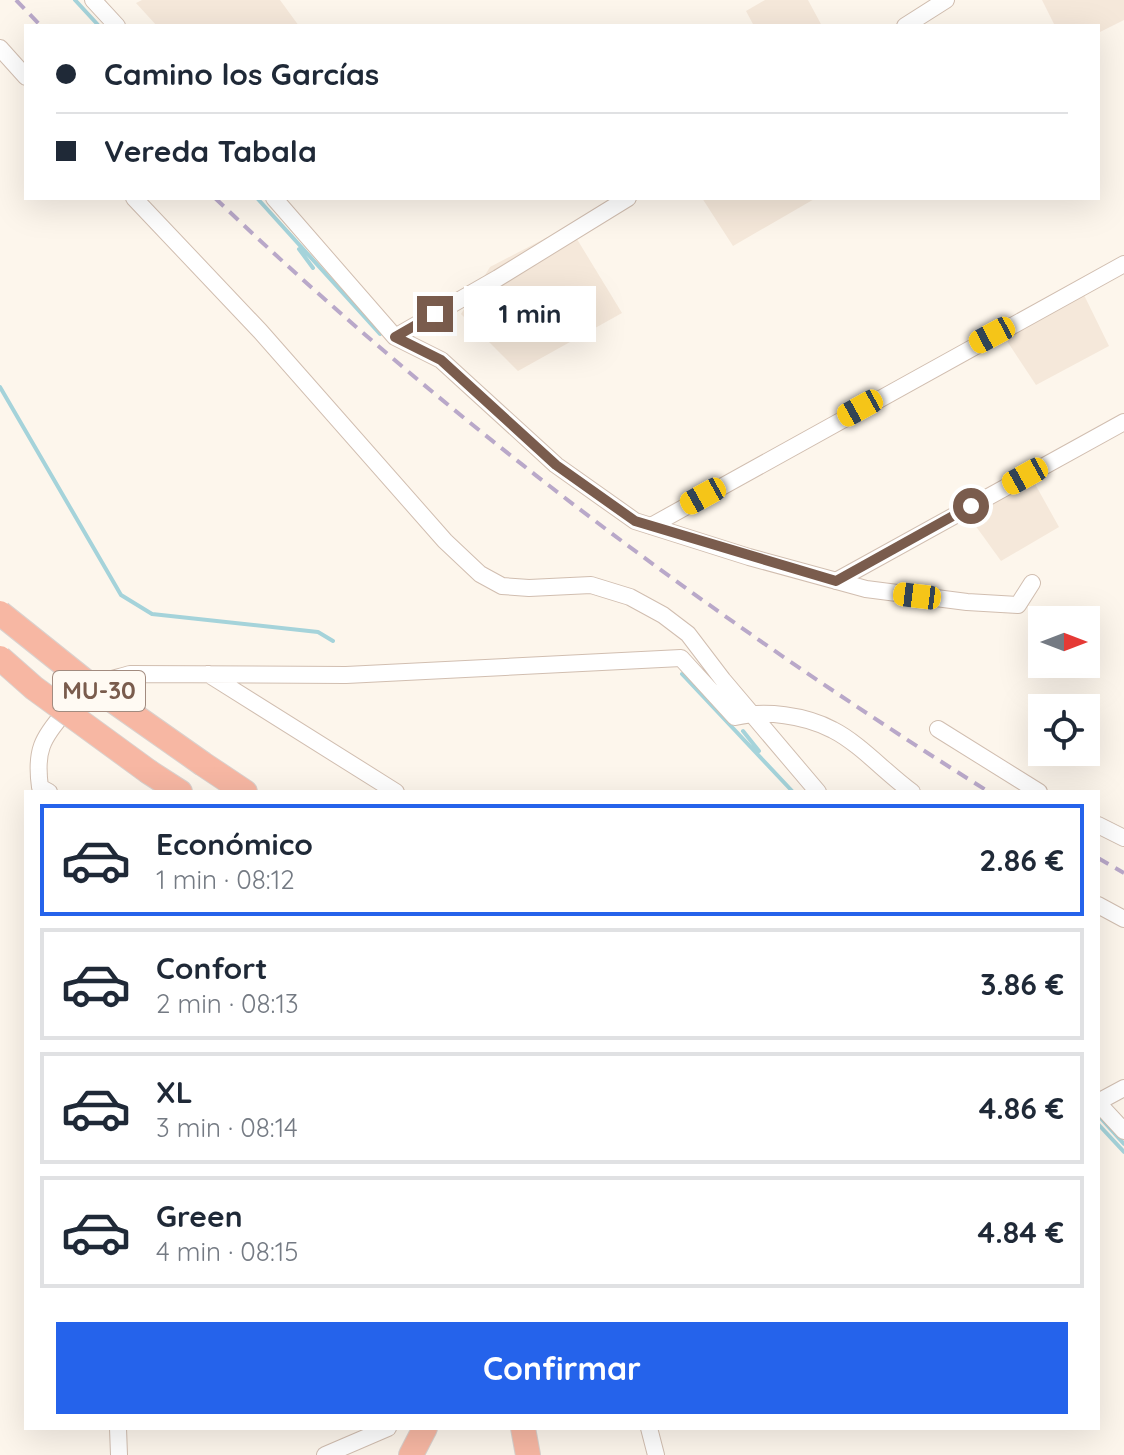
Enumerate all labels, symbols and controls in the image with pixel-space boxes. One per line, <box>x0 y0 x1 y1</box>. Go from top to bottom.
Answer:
text: Camino los Garcías <box>104 55 379 93</box>
text: Vereda Tabala <box>104 132 317 170</box>
callout: 1 min <box>463 286 595 342</box>
route end <box>417 296 453 332</box>
text: 1 min <box>499 297 562 330</box>
car <box>965 313 1019 357</box>
car <box>833 386 887 430</box>
car <box>998 454 1052 498</box>
car <box>676 474 730 518</box>
route start <box>953 488 989 524</box>
car <box>892 581 942 611</box>
north arrow <box>1028 606 1100 678</box>
map controls <box>1028 606 1100 766</box>
road number: MU-30 <box>53 671 145 711</box>
button: locate <box>1028 694 1100 766</box>
icon: car <box>60 824 132 896</box>
text: Económico <box>156 825 313 863</box>
text: 2.86 € <box>979 841 1064 879</box>
text: 1 min · 08:12 <box>156 863 295 896</box>
icon: car <box>60 948 132 1020</box>
text: Confort <box>156 949 268 987</box>
text: 3.86 € <box>980 965 1064 1003</box>
text: 2 min · 08:13 <box>156 987 299 1020</box>
icon: car <box>60 1072 132 1144</box>
text: XL <box>156 1073 193 1111</box>
text: 4.86 € <box>979 1089 1064 1127</box>
text: 3 min · 08:14 <box>156 1111 298 1144</box>
icon: car <box>60 1196 132 1268</box>
text: Green <box>156 1197 243 1235</box>
text: 4.84 € <box>978 1213 1064 1251</box>
text: 4 min · 08:15 <box>156 1235 299 1268</box>
button: Confirmar <box>56 1322 1068 1414</box>

